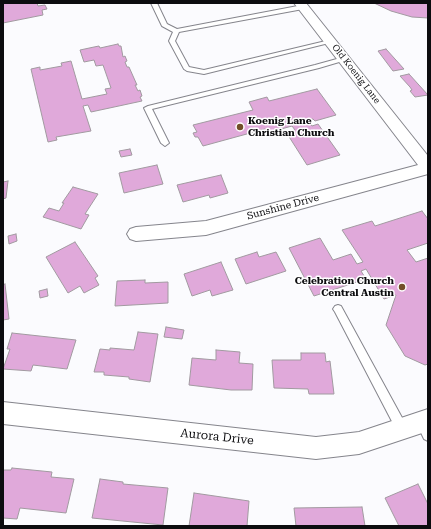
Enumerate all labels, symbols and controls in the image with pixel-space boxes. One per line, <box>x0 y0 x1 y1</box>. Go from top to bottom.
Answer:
street label: Old Koenig Lane <box>330 42 382 106</box>
place label: Koenig Lane Christian Church <box>248 115 335 138</box>
marker: Koenig Lane Christian Church <box>235 122 245 132</box>
street label: Sunshine Drive <box>246 192 320 222</box>
place label: Celebration Church Central Austin <box>295 275 394 298</box>
marker: Celebration Church Central Austin <box>397 282 407 292</box>
street label: Aurora Drive <box>180 426 254 448</box>

